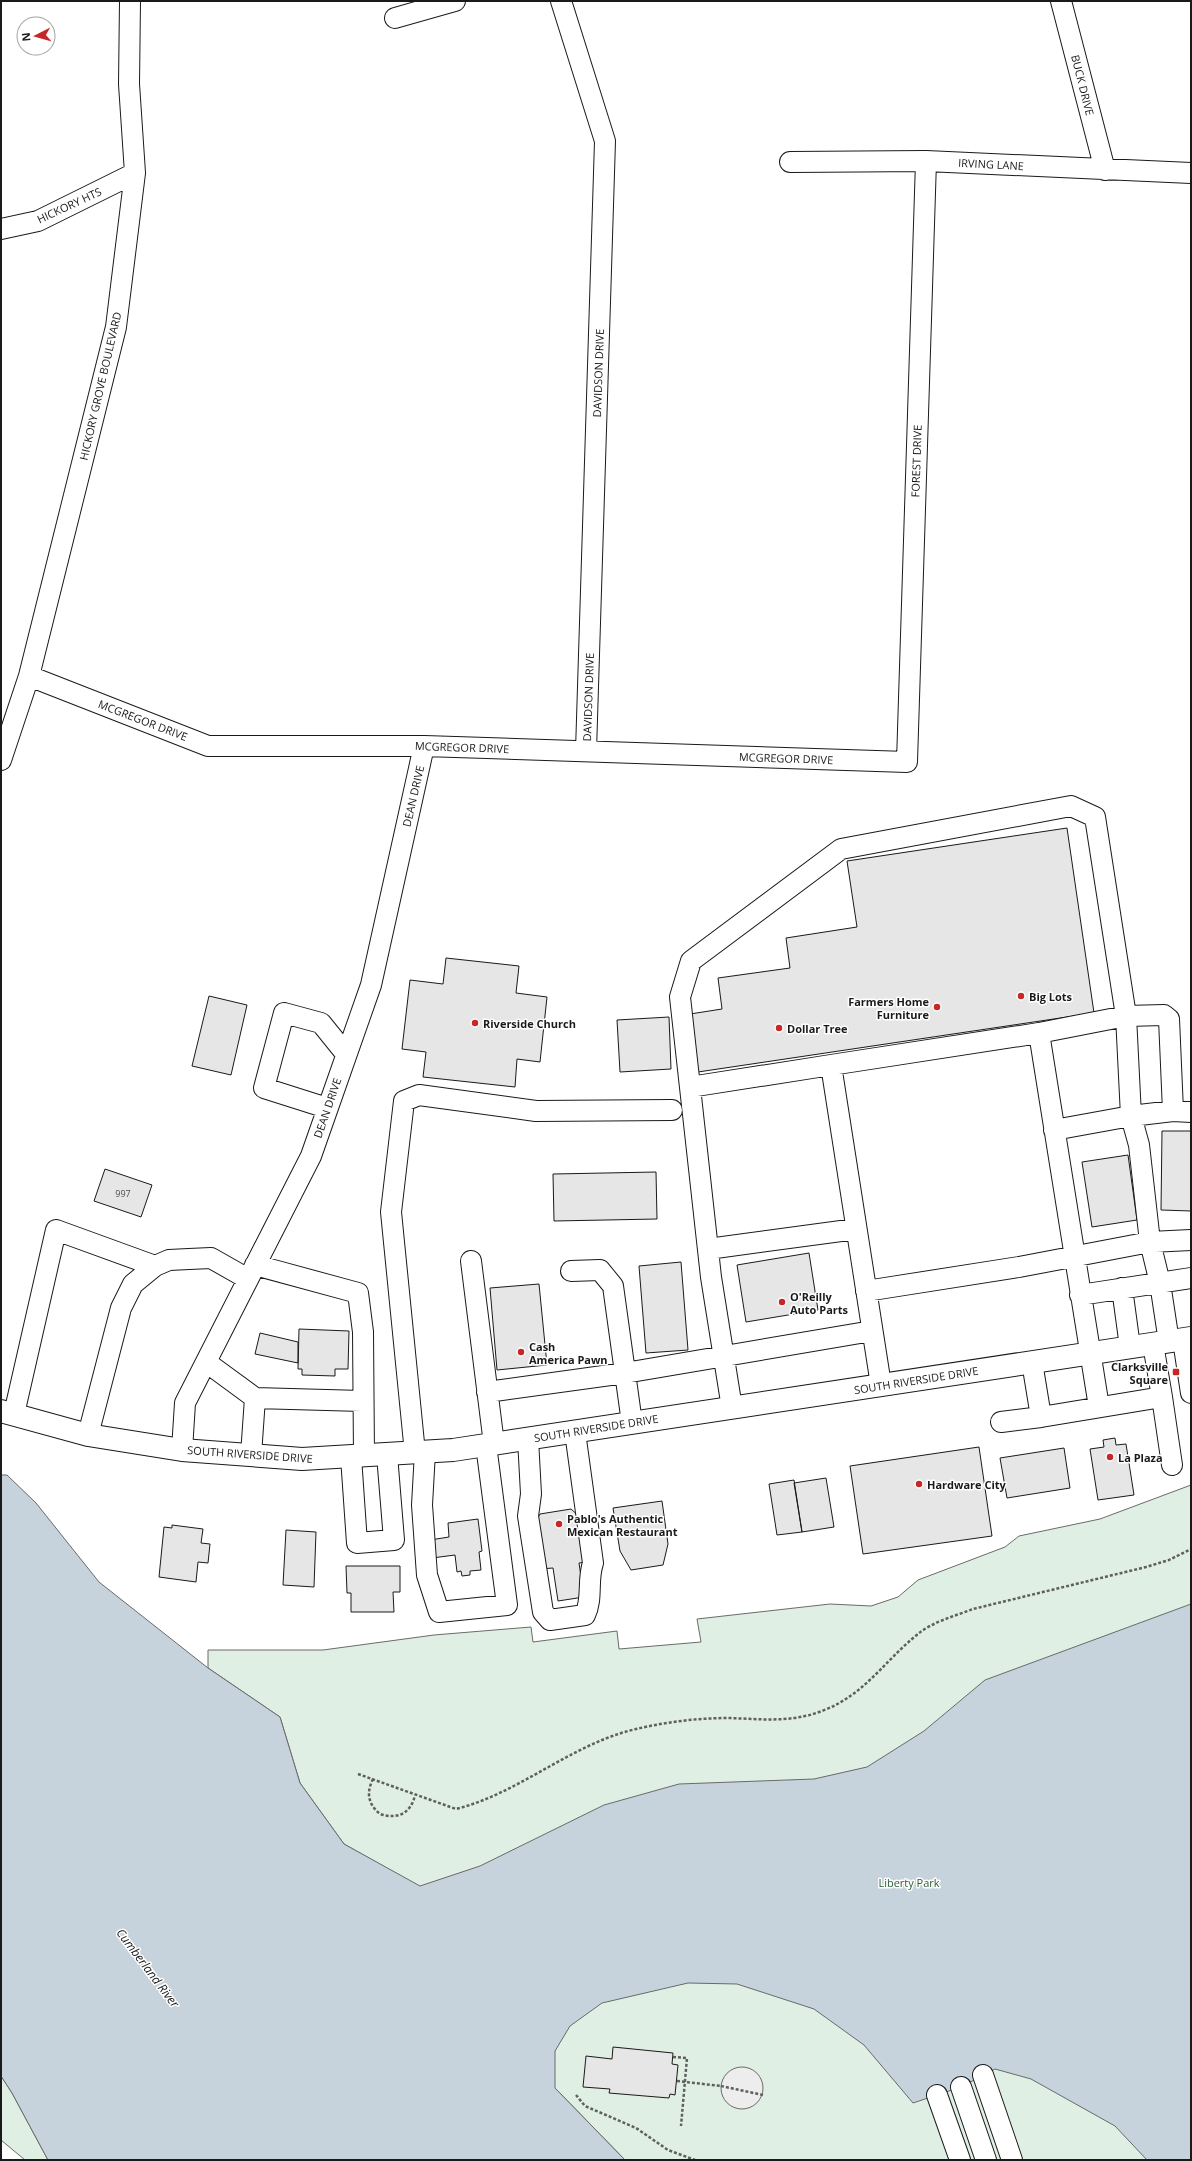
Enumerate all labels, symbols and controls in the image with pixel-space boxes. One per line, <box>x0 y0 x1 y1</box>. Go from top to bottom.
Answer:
north arrow <box>16 16 56 56</box>
text: N <box>18 32 33 42</box>
street label: BUCK DRIVE <box>1068 53 1098 117</box>
street label: IRVING LANE <box>958 155 1024 173</box>
street label: HICKORY HTS <box>34 184 104 226</box>
street label: HICKORY GROVE BOULEVARD <box>76 310 124 462</box>
street label: DAVIDSON DRIVE <box>589 328 607 418</box>
street label: FOREST DRIVE <box>907 424 925 498</box>
street label: DAVIDSON DRIVE <box>579 652 597 742</box>
street label: MCGREGOR DRIVE <box>96 696 190 744</box>
street label: MCGREGOR DRIVE <box>415 738 509 756</box>
street label: MCGREGOR DRIVE <box>739 749 833 767</box>
street label: DEAN DRIVE <box>399 764 427 828</box>
place label: Big Lots <box>1029 989 1073 1004</box>
marker: Big Lots <box>1016 991 1026 1001</box>
place label: Farmers Home Furniture <box>848 994 929 1022</box>
marker: Farmers Home Furniture <box>932 1002 942 1012</box>
place label: Riverside Church <box>483 1016 576 1031</box>
marker: Riverside Church <box>470 1018 480 1028</box>
place label: Dollar Tree <box>787 1021 848 1036</box>
marker: Dollar Tree <box>774 1023 784 1033</box>
street label: DEAN DRIVE <box>310 1076 344 1140</box>
house number: 997 <box>115 1187 131 1200</box>
place label: O'Reilly Auto Parts <box>790 1289 849 1317</box>
marker: O'Reilly Auto Parts <box>777 1297 787 1307</box>
place label: Cash America Pawn <box>529 1339 608 1367</box>
marker: Cash America Pawn <box>516 1347 526 1357</box>
place label: Clarksville Square <box>1111 1359 1168 1387</box>
street label: SOUTH RIVERSIDE DRIVE <box>853 1363 979 1397</box>
marker: Clarksville Square <box>1171 1367 1181 1377</box>
street label: SOUTH RIVERSIDE DRIVE <box>533 1411 659 1445</box>
street label: SOUTH RIVERSIDE DRIVE <box>187 1442 313 1466</box>
place label: La Plaza <box>1118 1450 1163 1465</box>
marker: La Plaza <box>1105 1452 1115 1462</box>
place label: Hardware City <box>927 1477 1007 1492</box>
marker: Hardware City <box>914 1479 924 1489</box>
place label: Pablo's Authentic Mexican Restaurant <box>567 1511 678 1539</box>
marker: Pablo's Authentic Mexican Restaurant <box>554 1519 564 1529</box>
park label: Liberty Park <box>878 1875 940 1890</box>
water label: Cumberland River <box>113 1925 184 2012</box>

